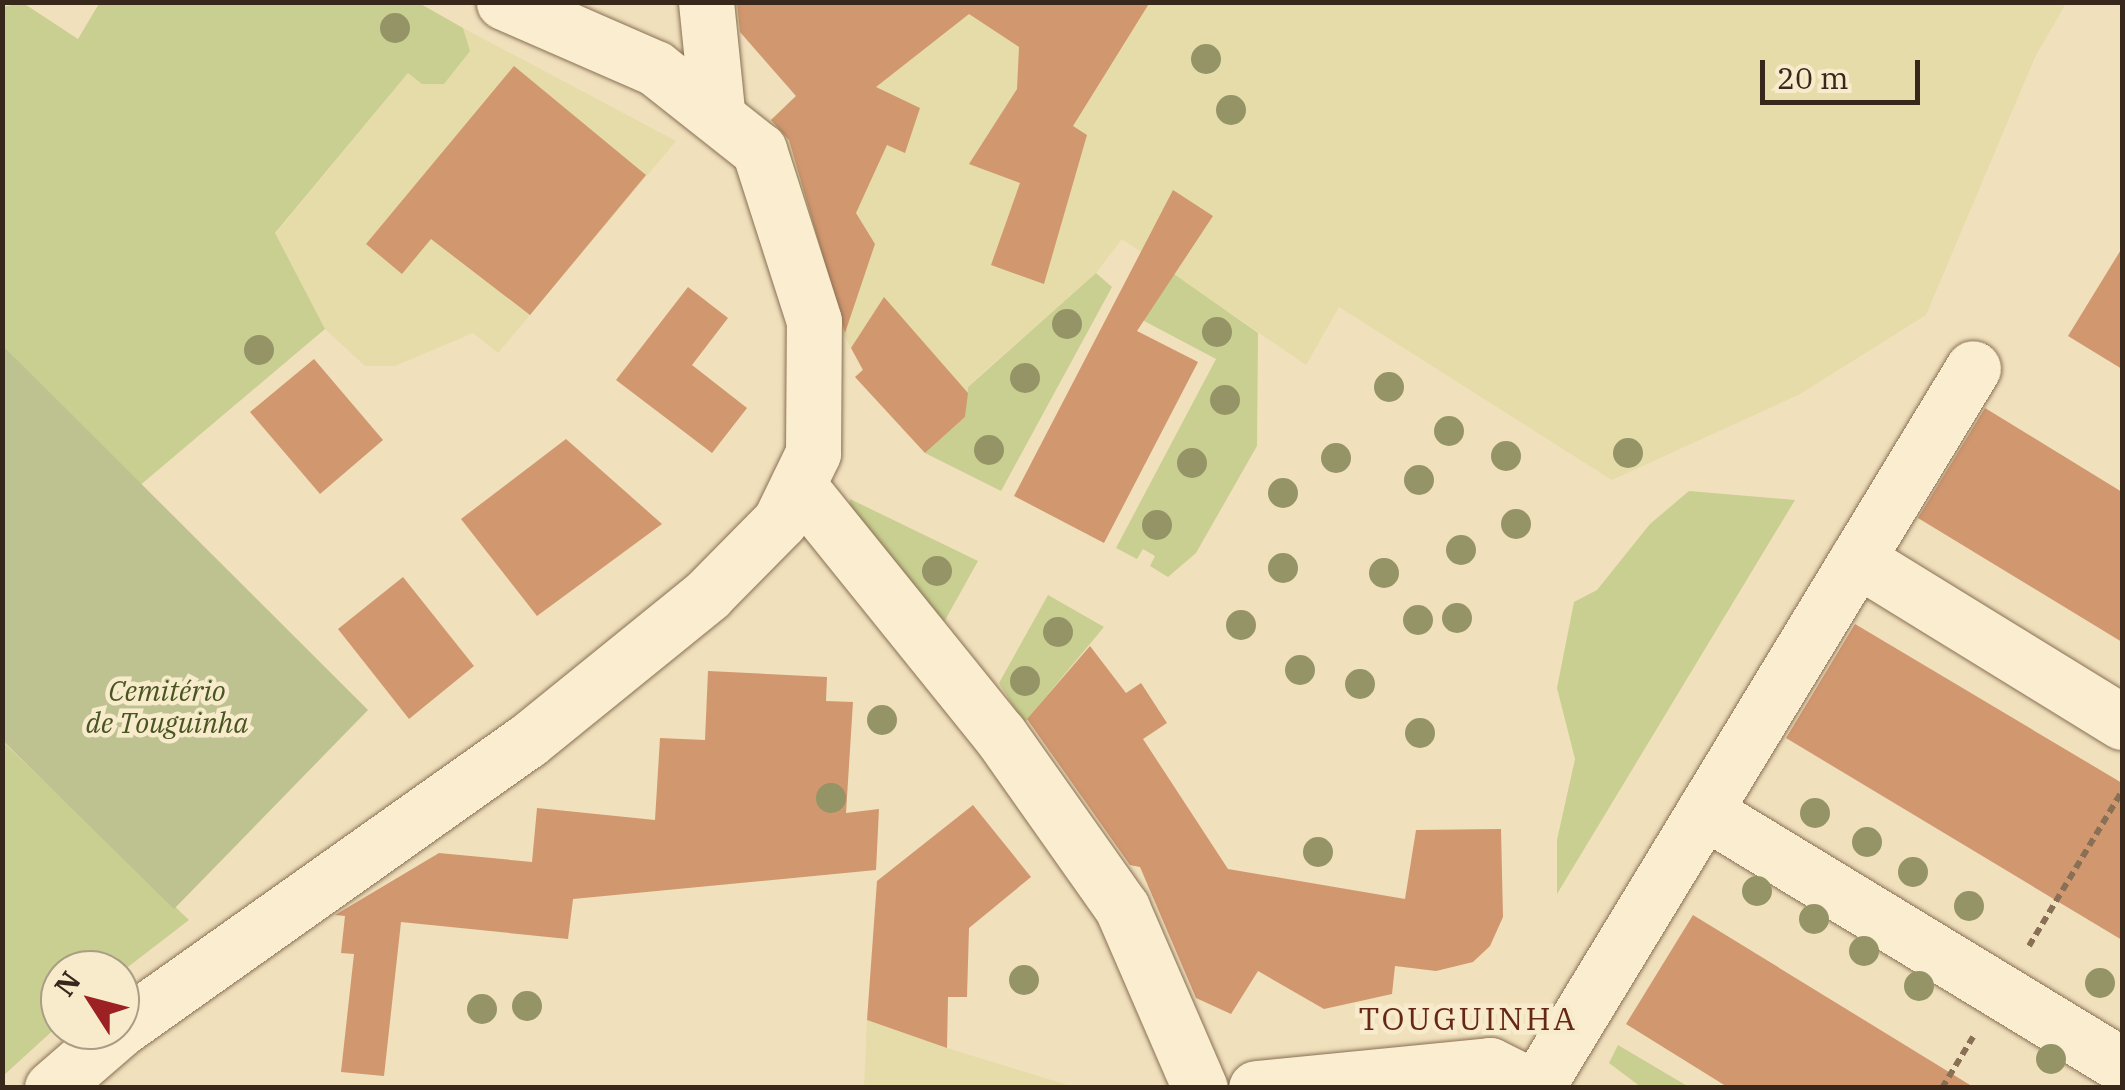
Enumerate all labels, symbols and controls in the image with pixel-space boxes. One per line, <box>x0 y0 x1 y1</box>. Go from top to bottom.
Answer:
scale bar <box>1765 40 1925 102</box>
text: 20 m <box>1777 58 1849 97</box>
park label: Cemitério de Touguinha <box>85 674 249 740</box>
north arrow <box>40 950 140 1050</box>
text: N <box>45 963 88 1003</box>
district label: TOUGUINHA <box>1358 999 1578 1037</box>

